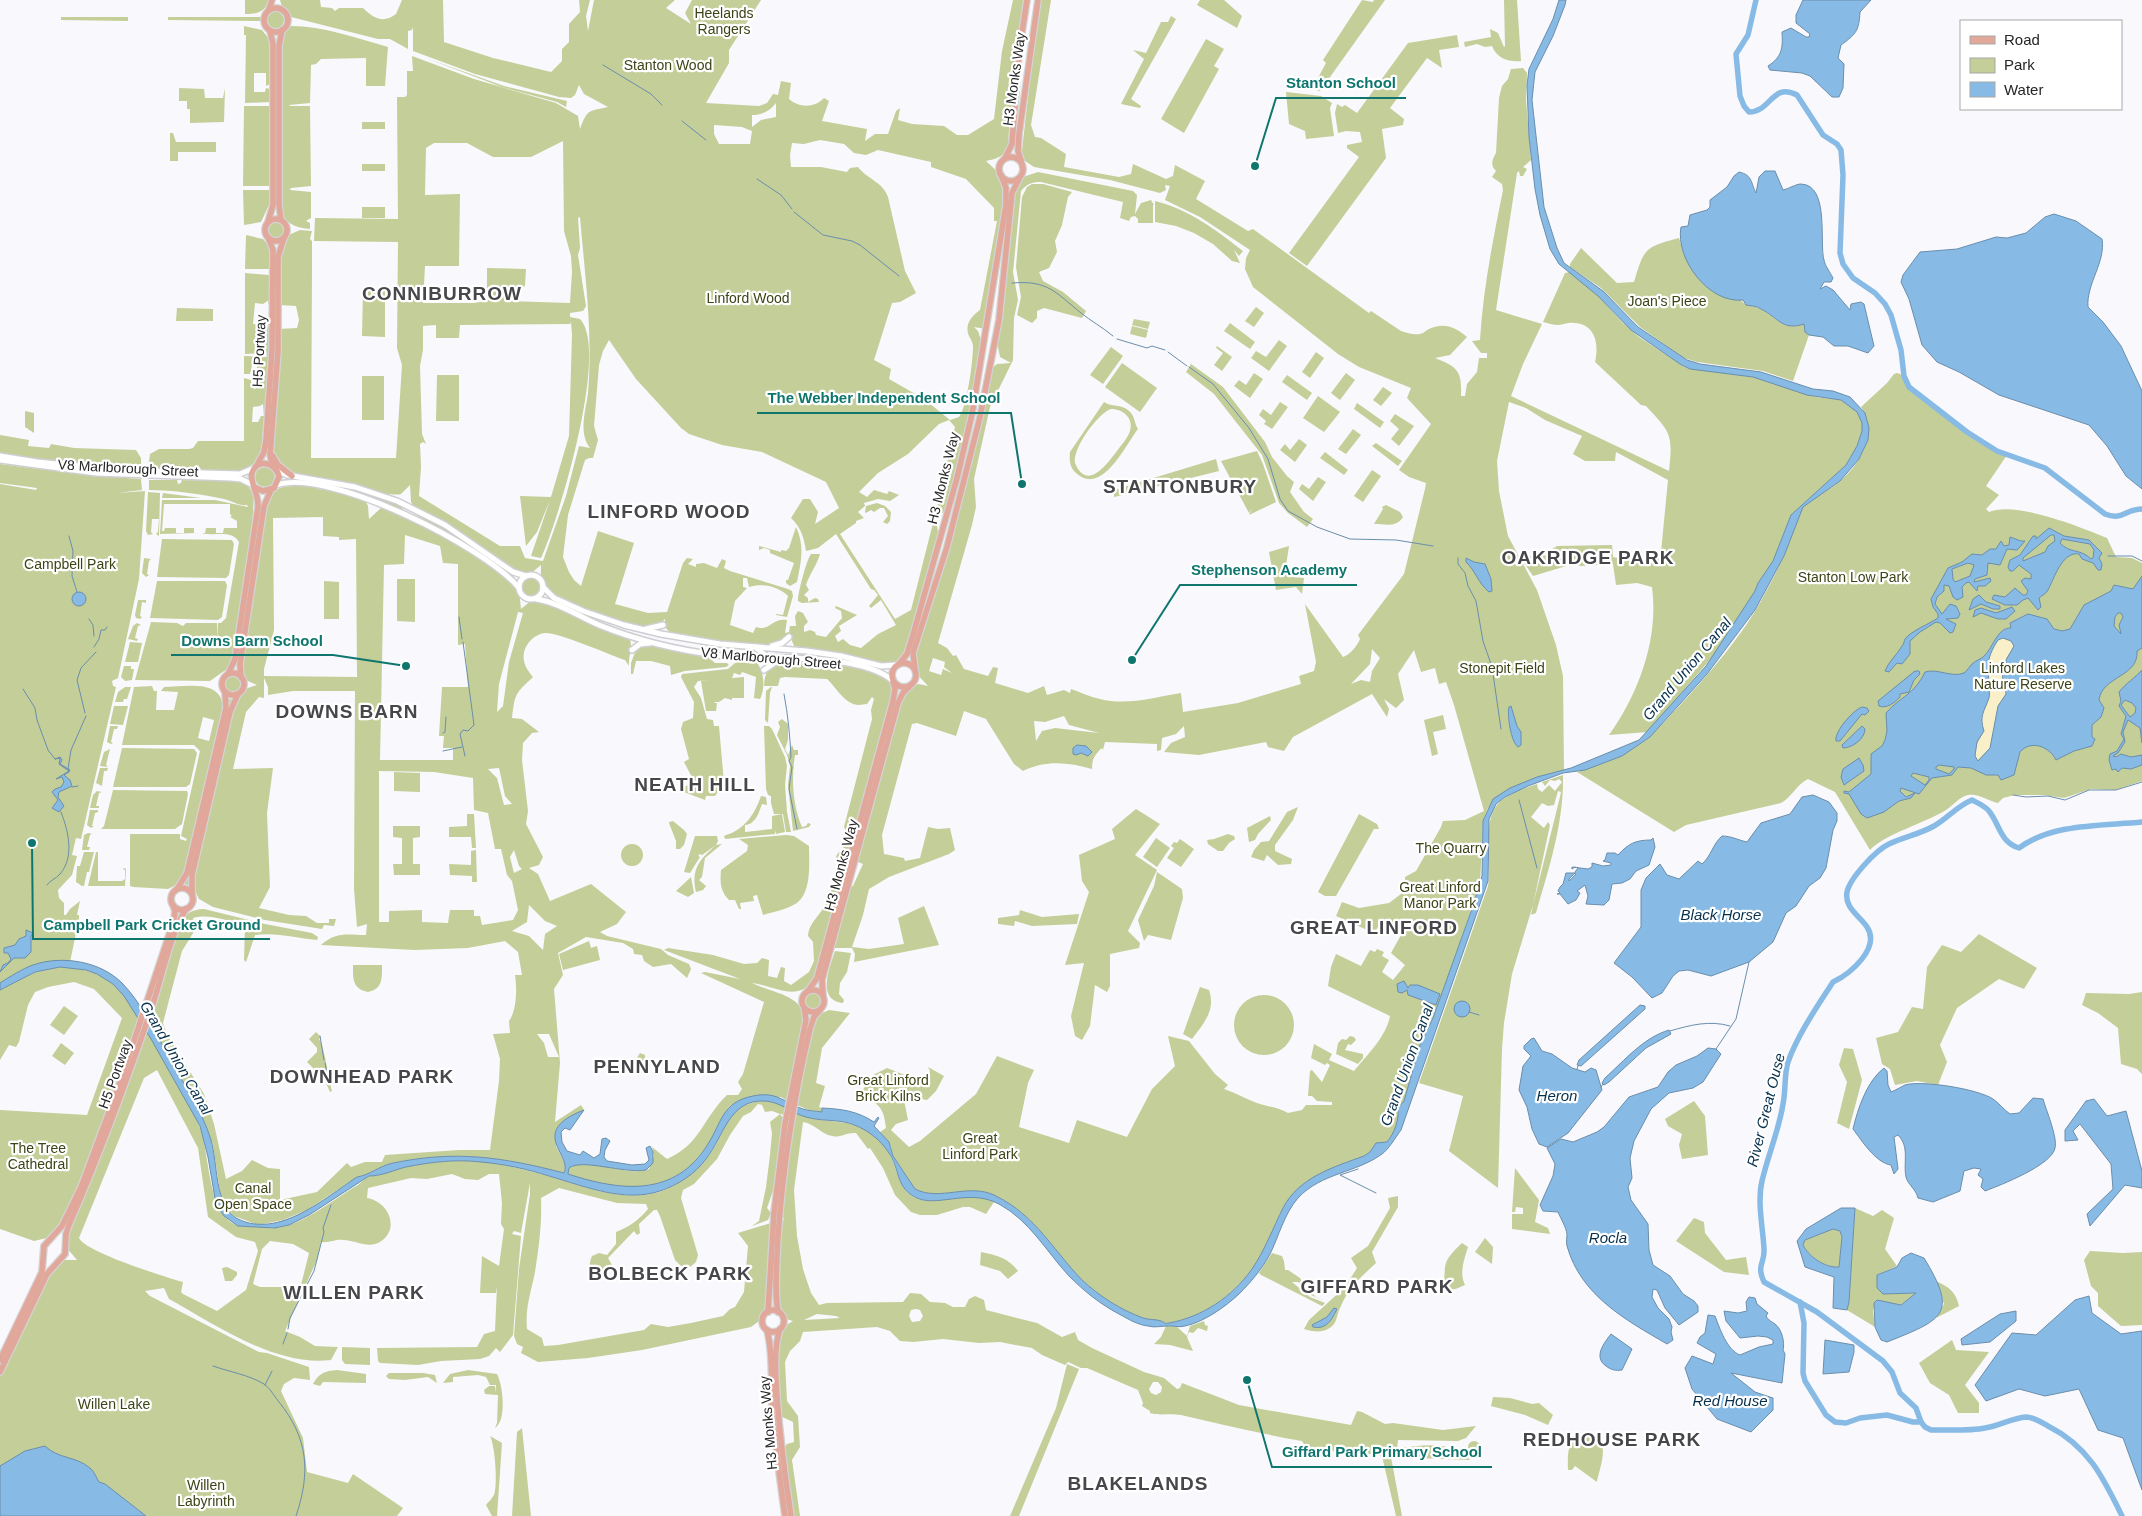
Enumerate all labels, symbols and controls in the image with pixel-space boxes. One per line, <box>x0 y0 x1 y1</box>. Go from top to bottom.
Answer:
park label: Heelands Rangers <box>694 5 754 37</box>
legend <box>1960 20 2122 110</box>
street label: H3 Monks Way <box>1000 31 1028 127</box>
text: Road <box>2004 31 2040 48</box>
text: Park <box>2004 56 2035 73</box>
park label: Stanton Wood <box>624 57 712 73</box>
callout: Stanton School <box>1276 68 1406 98</box>
text: Stanton School <box>1286 74 1396 91</box>
text: Water <box>2004 81 2043 98</box>
district label: CONNIBURROW <box>362 283 522 304</box>
park label: Linford Wood <box>706 290 790 306</box>
park label: Joan's Piece <box>1628 293 1707 309</box>
street label: H5 Portway <box>249 314 269 388</box>
callout: The Webber Independent School <box>757 383 1011 413</box>
text: The Webber Independent School <box>767 389 1001 406</box>
street label: H3 Monks Way <box>924 430 962 526</box>
street label: V8 Marlborough Street <box>57 456 199 480</box>
district label: STANTONBURY <box>1103 476 1257 497</box>
district label: LINFORD WOOD <box>588 501 750 522</box>
district label: OAKRIDGE PARK <box>1501 547 1675 568</box>
callout: Stephenson Academy <box>1180 555 1357 585</box>
park label: Campbell Park <box>24 556 117 572</box>
text: Stephenson Academy <box>1191 561 1348 578</box>
park label: Stanton Low Park <box>1798 569 1909 585</box>
water label: Grand Union Canal <box>1639 614 1735 723</box>
callout: Downs Barn School <box>171 625 333 655</box>
text: Downs Barn School <box>181 632 323 649</box>
street label: V8 Marlborough Street <box>700 644 842 672</box>
park label: Stonepit Field <box>1459 660 1545 676</box>
park label: Linford Lakes Nature Reserve <box>1974 660 2072 692</box>
district label: DOWNS BARN <box>276 701 419 722</box>
district label: NEATH HILL <box>634 774 756 795</box>
street label: H3 Monks Way <box>821 817 861 913</box>
park label: The Quarry <box>1416 840 1486 856</box>
park label: Great Linford Manor Park <box>1399 879 1481 911</box>
water label: Black Horse <box>1681 906 1761 923</box>
callout: Campbell Park Cricket Ground <box>33 909 270 939</box>
text: Campbell Park Cricket Ground <box>43 916 261 933</box>
district label: GREAT LINFORD <box>1290 917 1458 938</box>
water label: Grand Union Canal <box>137 998 216 1118</box>
water label: Grand Union Canal <box>1377 1001 1437 1128</box>
street label: H5 Portway <box>95 1037 135 1111</box>
water label: River Great Ouse <box>1743 1051 1788 1169</box>
district label: PENNYLAND <box>593 1056 721 1077</box>
district label: DOWNHEAD PARK <box>270 1066 454 1087</box>
park label: Great Linford Brick Kilns <box>847 1072 929 1104</box>
water label: Heron <box>1537 1087 1577 1104</box>
park label: Great Linford Park <box>942 1130 1019 1162</box>
park label: The Tree Cathedral <box>8 1140 68 1172</box>
park label: Canal Open Space <box>214 1180 292 1212</box>
water label: Rocla <box>1589 1229 1627 1246</box>
district label: BOLBECK PARK <box>588 1263 752 1284</box>
district label: GIFFARD PARK <box>1300 1276 1454 1297</box>
district label: WILLEN PARK <box>283 1282 425 1303</box>
street label: H3 Monks Way <box>756 1375 780 1471</box>
water label: Red House <box>1692 1392 1768 1409</box>
park label: Willen Lake <box>78 1396 150 1412</box>
district label: REDHOUSE PARK <box>1523 1429 1701 1450</box>
callout: Giffard Park Primary School <box>1272 1437 1492 1467</box>
text: Giffard Park Primary School <box>1282 1443 1482 1460</box>
district label: BLAKELANDS <box>1068 1473 1208 1494</box>
park label: Willen Labyrinth <box>177 1477 235 1509</box>

